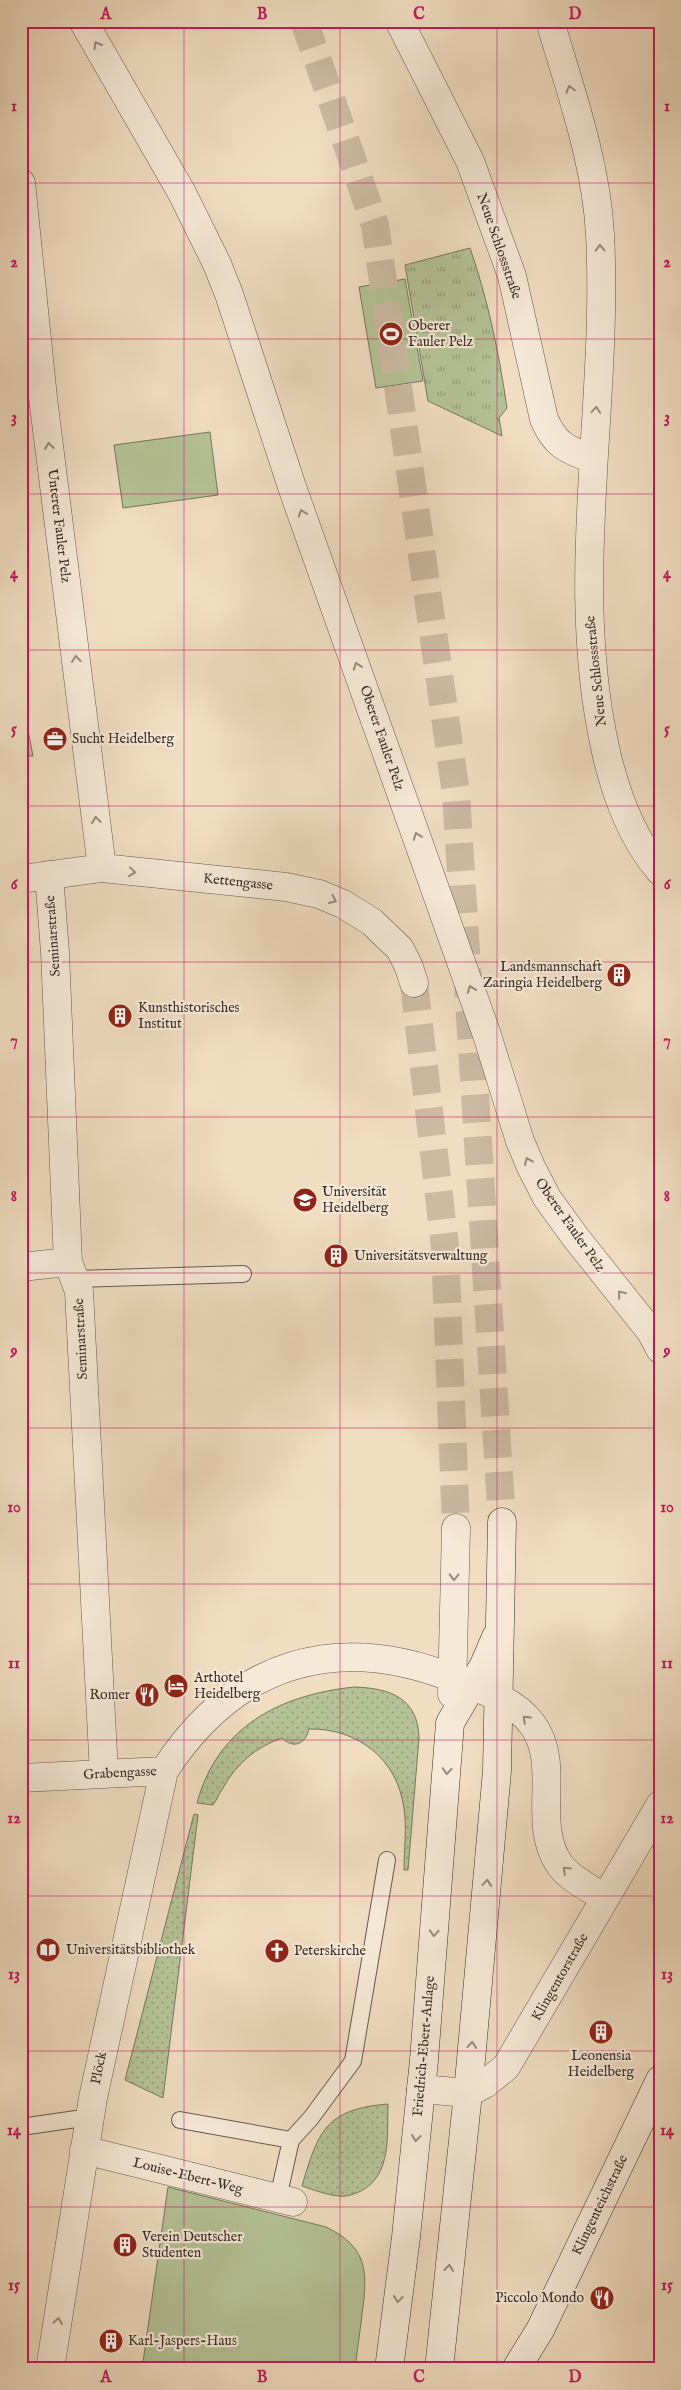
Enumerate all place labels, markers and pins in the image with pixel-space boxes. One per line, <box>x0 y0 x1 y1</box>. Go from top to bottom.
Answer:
place label: Oberer Fauler Pelz <box>408 317 474 351</box>
sports icon: Oberer Fauler Pelz <box>378 321 404 347</box>
office icon: Sucht Heidelberg <box>42 726 68 752</box>
place label: Sucht Heidelberg <box>72 730 174 748</box>
place label: Landsmannschaft Zaringia Heidelberg <box>483 958 602 992</box>
building icon: Landsmannschaft Zaringia Heidelberg <box>606 962 632 988</box>
place label: Kunsthistorisches Institut <box>138 999 240 1033</box>
building icon: Kunsthistorisches Institut <box>107 1003 133 1029</box>
place label: Universität Heidelberg <box>322 1183 389 1217</box>
school or university icon: Universität Heidelberg <box>292 1187 318 1213</box>
building icon: Universitätsverwaltung <box>323 1243 349 1269</box>
place label: Universitätsverwaltung <box>354 1247 488 1265</box>
place label: Arthotel Heidelberg <box>193 1669 261 1703</box>
hotel icon: Arthotel Heidelberg <box>163 1673 189 1699</box>
restaurant icon: Romer <box>134 1682 160 1708</box>
place label: Romer <box>90 1686 130 1704</box>
library icon: Universitätsbibliothek <box>35 1937 61 1963</box>
church icon: Peterskirche <box>264 1938 290 1964</box>
place label: Universitätsbibliothek <box>66 1941 196 1959</box>
place label: Peterskirche <box>294 1942 366 1960</box>
building icon: Leonensia Heidelberg <box>588 2019 614 2045</box>
place label: Leonensia Heidelberg <box>568 2047 635 2081</box>
place label: Verein Deutscher Studenten <box>141 2228 242 2262</box>
building icon: Verein Deutscher Studenten <box>112 2232 138 2258</box>
restaurant icon: Piccolo Mondo <box>589 2285 615 2311</box>
place label: Piccolo Mondo <box>495 2289 584 2307</box>
building icon: Karl-Jaspers-Haus <box>98 2328 124 2354</box>
place label: Karl-Jaspers-Haus <box>128 2332 237 2350</box>

